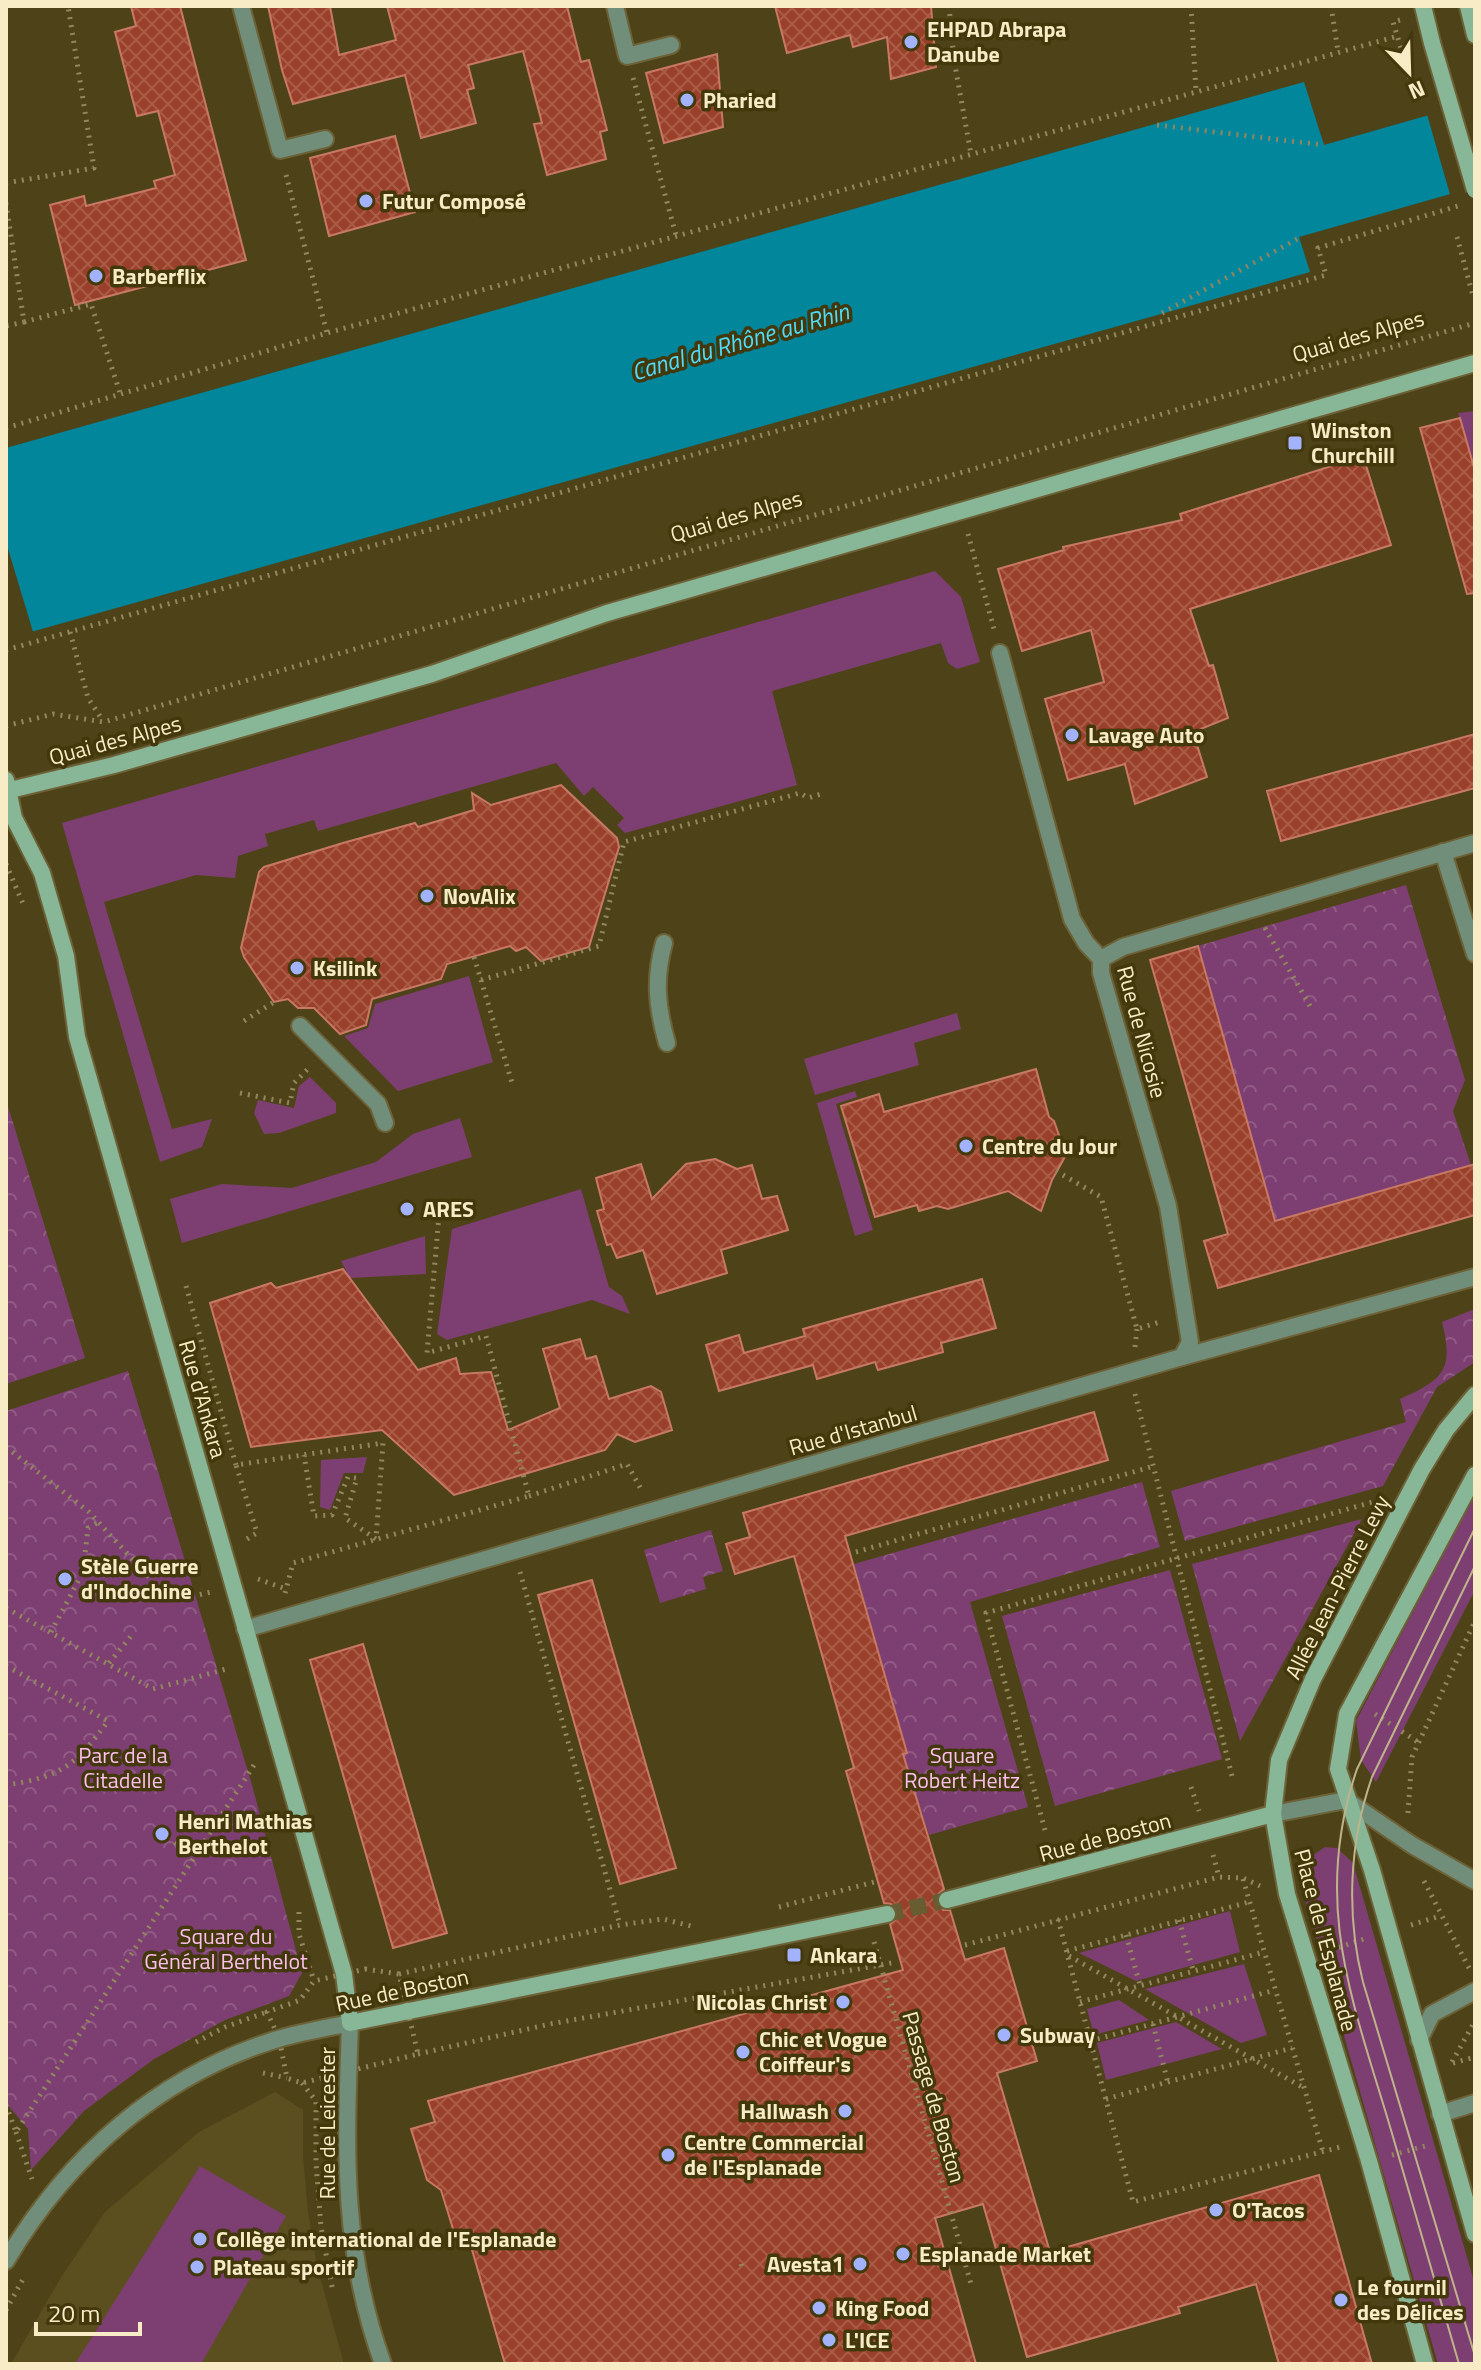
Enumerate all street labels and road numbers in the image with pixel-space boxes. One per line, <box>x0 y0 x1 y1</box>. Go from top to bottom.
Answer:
street label: Quai des Alpes <box>1288 301 1428 371</box>
street label: Quai des Alpes <box>666 481 806 551</box>
street label: Quai des Alpes <box>45 706 185 774</box>
street label: Rue de Nicosie <box>1108 962 1176 1102</box>
street label: Rue d'Ankara <box>170 1336 236 1462</box>
street label: Rue d'Istanbul <box>785 1395 921 1465</box>
street label: Allée Jean-Pierre Levy <box>1276 1489 1398 1685</box>
street label: Rue de Boston <box>1035 1803 1175 1871</box>
street label: Place de l'Esplanade <box>1285 1845 1367 2035</box>
street label: Rue de Boston <box>332 1959 472 2021</box>
street label: Passage de Boston <box>893 2007 975 2187</box>
street label: Rue de Leicester <box>310 2046 344 2199</box>

